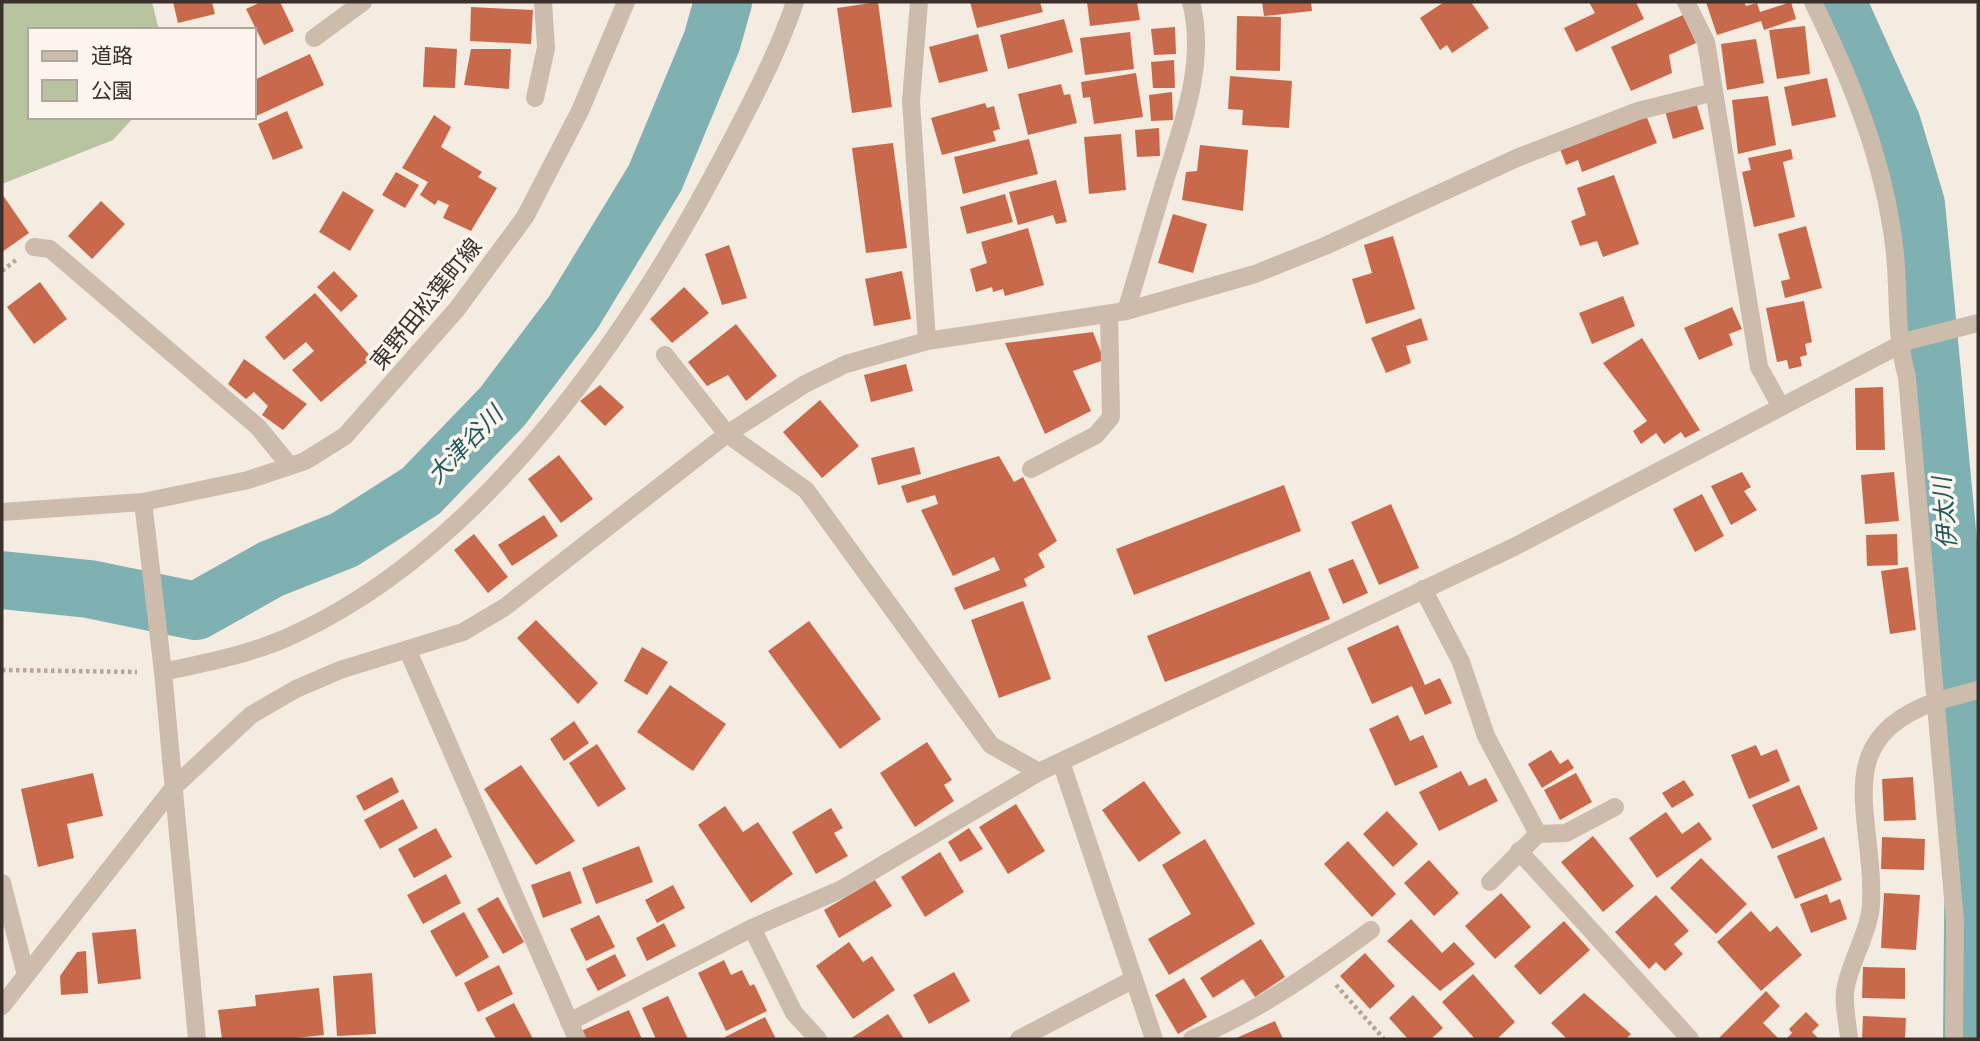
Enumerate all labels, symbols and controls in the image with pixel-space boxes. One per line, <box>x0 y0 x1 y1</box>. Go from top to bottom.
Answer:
legend <box>28 28 256 119</box>
text: 道路 <box>91 43 133 68</box>
text: 公園 <box>91 78 133 103</box>
street label: 東野田松葉町線 <box>364 233 488 375</box>
water label: 大津谷川 <box>421 398 510 489</box>
water label: 伊太川 <box>1927 473 1962 550</box>

